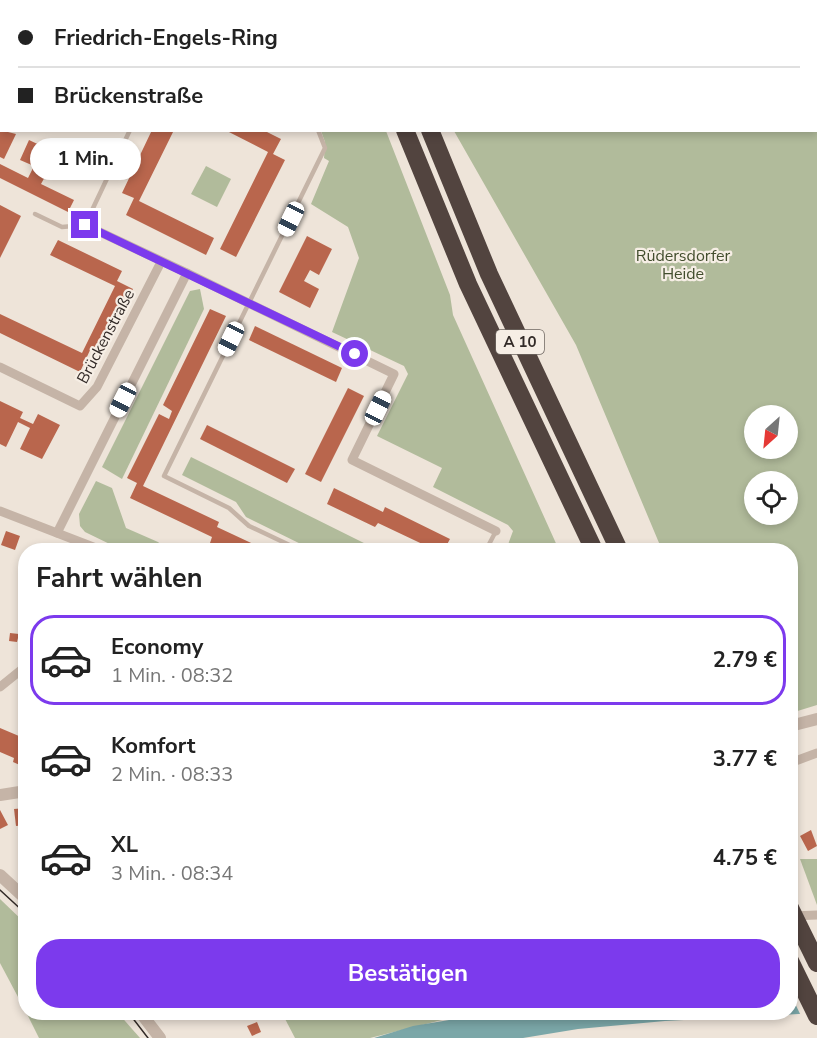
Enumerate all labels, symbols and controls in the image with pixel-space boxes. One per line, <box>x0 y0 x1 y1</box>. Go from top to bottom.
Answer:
text: Friedrich-Engels-Ring <box>54 23 278 53</box>
text: Brückenstraße <box>54 81 203 111</box>
callout: 1 Min. <box>29 138 140 180</box>
text: 1 Min. <box>57 145 114 172</box>
car <box>275 199 307 239</box>
route end <box>71 211 98 238</box>
park label: Rüdersdorfer Heide <box>636 245 731 285</box>
street label: Brückenstraße <box>72 285 140 388</box>
car <box>215 319 247 359</box>
road number: A 10 <box>496 330 544 354</box>
route start <box>341 340 368 367</box>
car <box>107 380 139 420</box>
car <box>362 388 394 428</box>
north arrow <box>744 405 798 459</box>
map controls <box>744 405 798 525</box>
button: locate <box>744 471 798 525</box>
text: Fahrt wählen <box>36 560 202 597</box>
text: Economy <box>111 632 203 662</box>
icon: car <box>39 633 93 687</box>
text: 2.79 € <box>713 645 777 675</box>
text: 1 Min. · 08:32 <box>111 662 233 689</box>
text: Komfort <box>111 731 195 761</box>
icon: car <box>39 732 93 786</box>
text: 3.77 € <box>713 744 777 774</box>
text: 2 Min. · 08:33 <box>111 761 233 788</box>
text: XL <box>111 830 138 860</box>
icon: car <box>39 831 93 885</box>
text: 4.75 € <box>713 843 777 873</box>
text: 3 Min. · 08:34 <box>111 860 233 887</box>
button: Bestätigen <box>36 939 780 1008</box>

